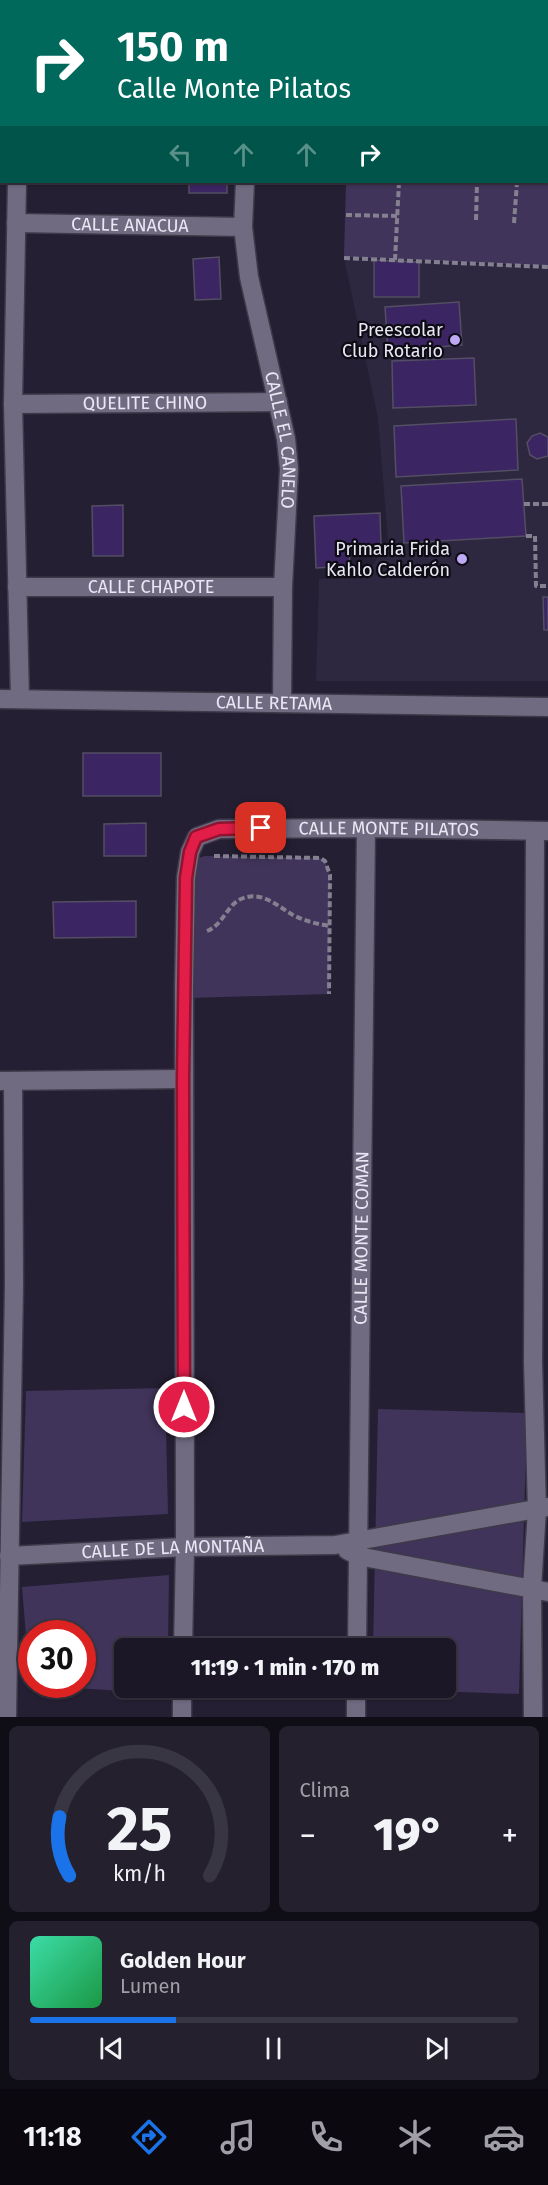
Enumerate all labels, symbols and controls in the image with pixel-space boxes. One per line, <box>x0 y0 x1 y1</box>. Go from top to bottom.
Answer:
text: 150 m <box>117 22 229 72</box>
icon: right <box>18 24 96 102</box>
text: Calle Monte Pilatos <box>117 73 351 105</box>
icon: left <box>164 138 197 171</box>
icon: ahead <box>227 138 260 171</box>
icon: ahead <box>290 138 323 171</box>
icon: right <box>353 138 386 171</box>
street label: CALLE ANACUA <box>71 213 190 237</box>
place label: Preescolar Club Rotario <box>342 319 443 362</box>
marker: Preescolar Club Rotario <box>448 333 462 347</box>
street label: CALLE EL CANELO <box>260 369 300 509</box>
street label: QUELITE CHINO <box>83 392 207 414</box>
place label: Primaria Frida Kahlo Calderón <box>326 538 450 581</box>
marker: Primaria Frida Kahlo Calderón <box>455 552 469 566</box>
street label: CALLE CHAPOTE <box>88 576 214 598</box>
street label: CALLE RETAMA <box>216 691 333 715</box>
pin <box>235 802 286 853</box>
icon: arrive <box>244 811 277 844</box>
street label: CALLE MONTE PILATOS <box>298 817 479 841</box>
street label: CALLE MONTE COMAN <box>350 1151 373 1325</box>
position arrow <box>152 1375 216 1439</box>
street label: CALLE DE LA MONTAÑA <box>81 1534 265 1563</box>
speed limit sign: 30 <box>18 1620 96 1698</box>
text: 11:19 · 1 min · 170 m <box>191 1654 379 1681</box>
text: Clima <box>300 1778 350 1802</box>
text: 25 <box>106 1792 172 1867</box>
text: 19° <box>374 1808 444 1862</box>
text: − <box>300 1816 316 1856</box>
text: + <box>502 1816 518 1856</box>
text: km/h <box>113 1861 166 1887</box>
text: Golden Hour <box>120 1947 246 1974</box>
text: Lumen <box>120 1974 181 1998</box>
icon: previous <box>95 2032 128 2065</box>
icon: pause <box>257 2032 290 2065</box>
icon: next <box>420 2032 453 2065</box>
icon: directions <box>128 2116 170 2158</box>
icon: music <box>217 2116 259 2158</box>
icon: phone <box>305 2116 347 2158</box>
icon: climate <box>394 2116 436 2158</box>
icon: car <box>483 2116 525 2158</box>
text: 11:18 <box>23 2121 82 2153</box>

